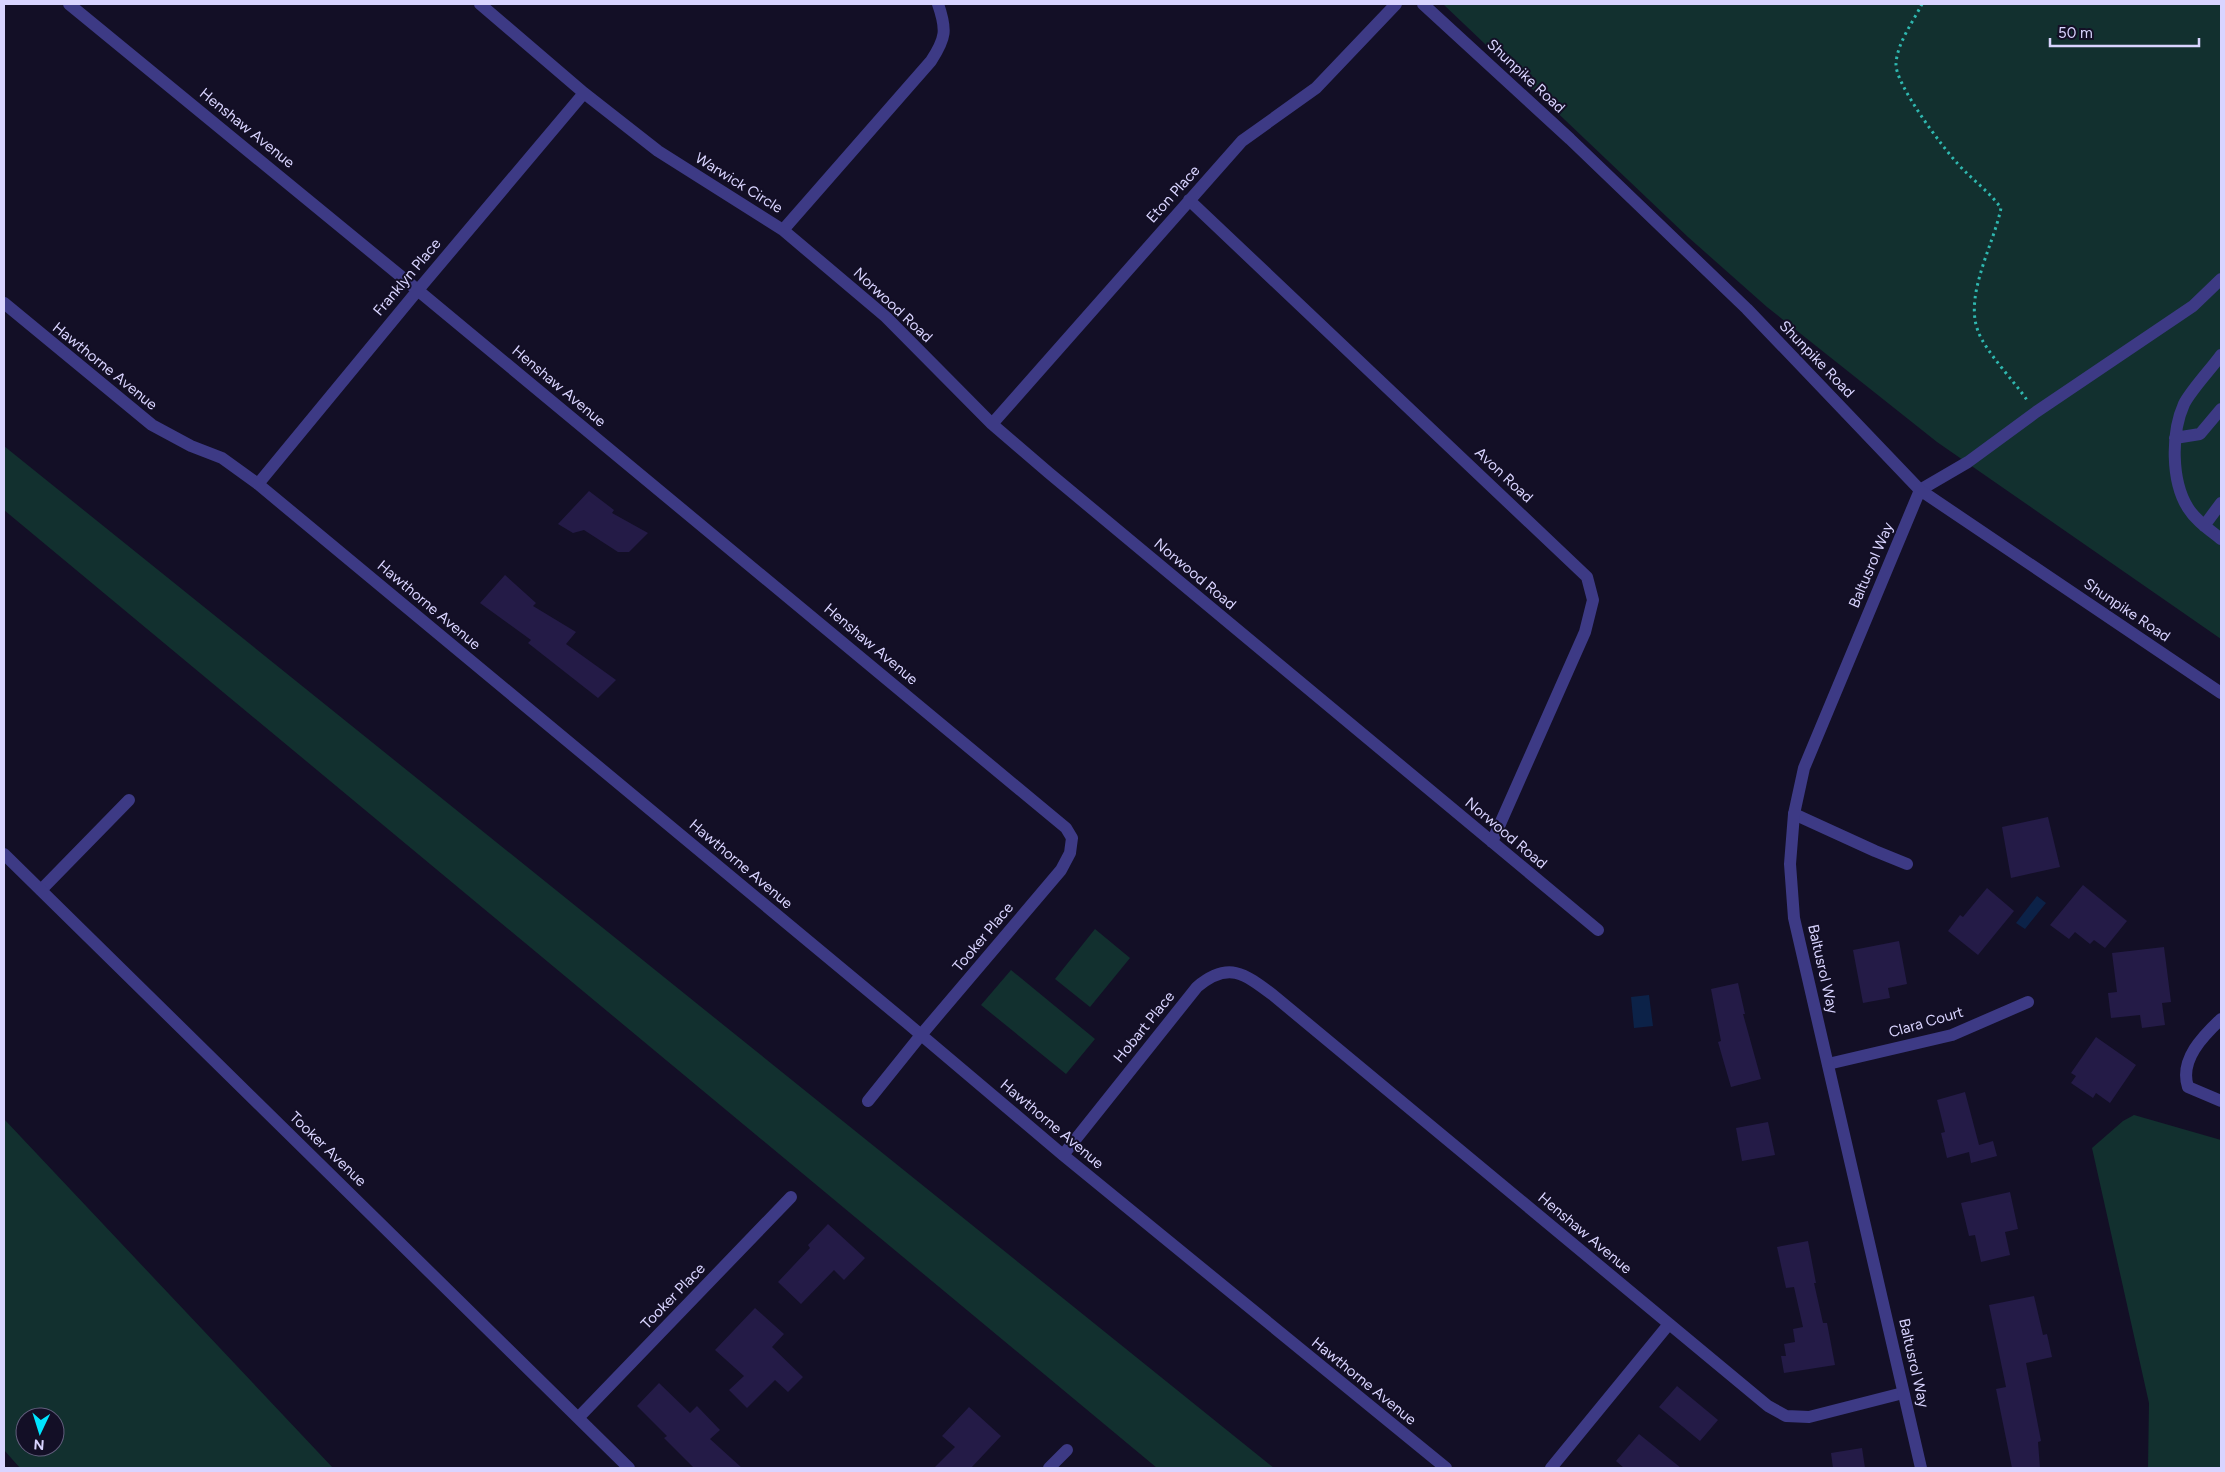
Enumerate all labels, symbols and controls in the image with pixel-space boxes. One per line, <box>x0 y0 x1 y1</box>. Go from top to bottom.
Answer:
scale bar <box>2050 15 2199 47</box>
text: 50 m <box>2058 24 2093 42</box>
street label: Shunpike Road <box>1483 35 1569 117</box>
street label: Henshaw Avenue <box>196 84 298 172</box>
street label: Warwick Circle <box>692 149 786 217</box>
street label: Eton Place <box>1142 162 1204 226</box>
street label: Franklyn Place <box>369 235 445 319</box>
street label: Norwood Road <box>850 264 936 346</box>
street label: Shunpike Road <box>1776 317 1858 401</box>
street label: Hawthorne Avenue <box>49 318 161 414</box>
street label: Henshaw Avenue <box>508 342 610 430</box>
street label: Avon Road <box>1471 444 1537 506</box>
street label: Baltusrol Way <box>1845 519 1897 610</box>
street label: Norwood Road <box>1150 535 1240 613</box>
street label: Hawthorne Avenue <box>374 557 484 653</box>
street label: Shunpike Road <box>2080 575 2174 645</box>
street label: Henshaw Avenue <box>820 600 922 688</box>
street label: Norwood Road <box>1461 794 1551 872</box>
street label: Hawthorne Avenue <box>686 816 796 912</box>
street label: Tooker Place <box>949 899 1017 975</box>
street label: Baltusrol Way <box>1804 923 1842 1016</box>
street label: Hobart Place <box>1110 988 1178 1066</box>
street label: Clara Court <box>1887 1003 1966 1041</box>
street label: Hawthorne Avenue <box>997 1076 1107 1172</box>
street label: Tooker Avenue <box>286 1108 370 1190</box>
street label: Henshaw Avenue <box>1534 1189 1636 1277</box>
street label: Tooker Place <box>637 1259 709 1333</box>
street label: Baltusrol Way <box>1895 1317 1933 1410</box>
street label: Hawthorne Avenue <box>1308 1333 1420 1429</box>
north arrow <box>15 1407 65 1457</box>
text: N <box>33 1436 45 1453</box>

